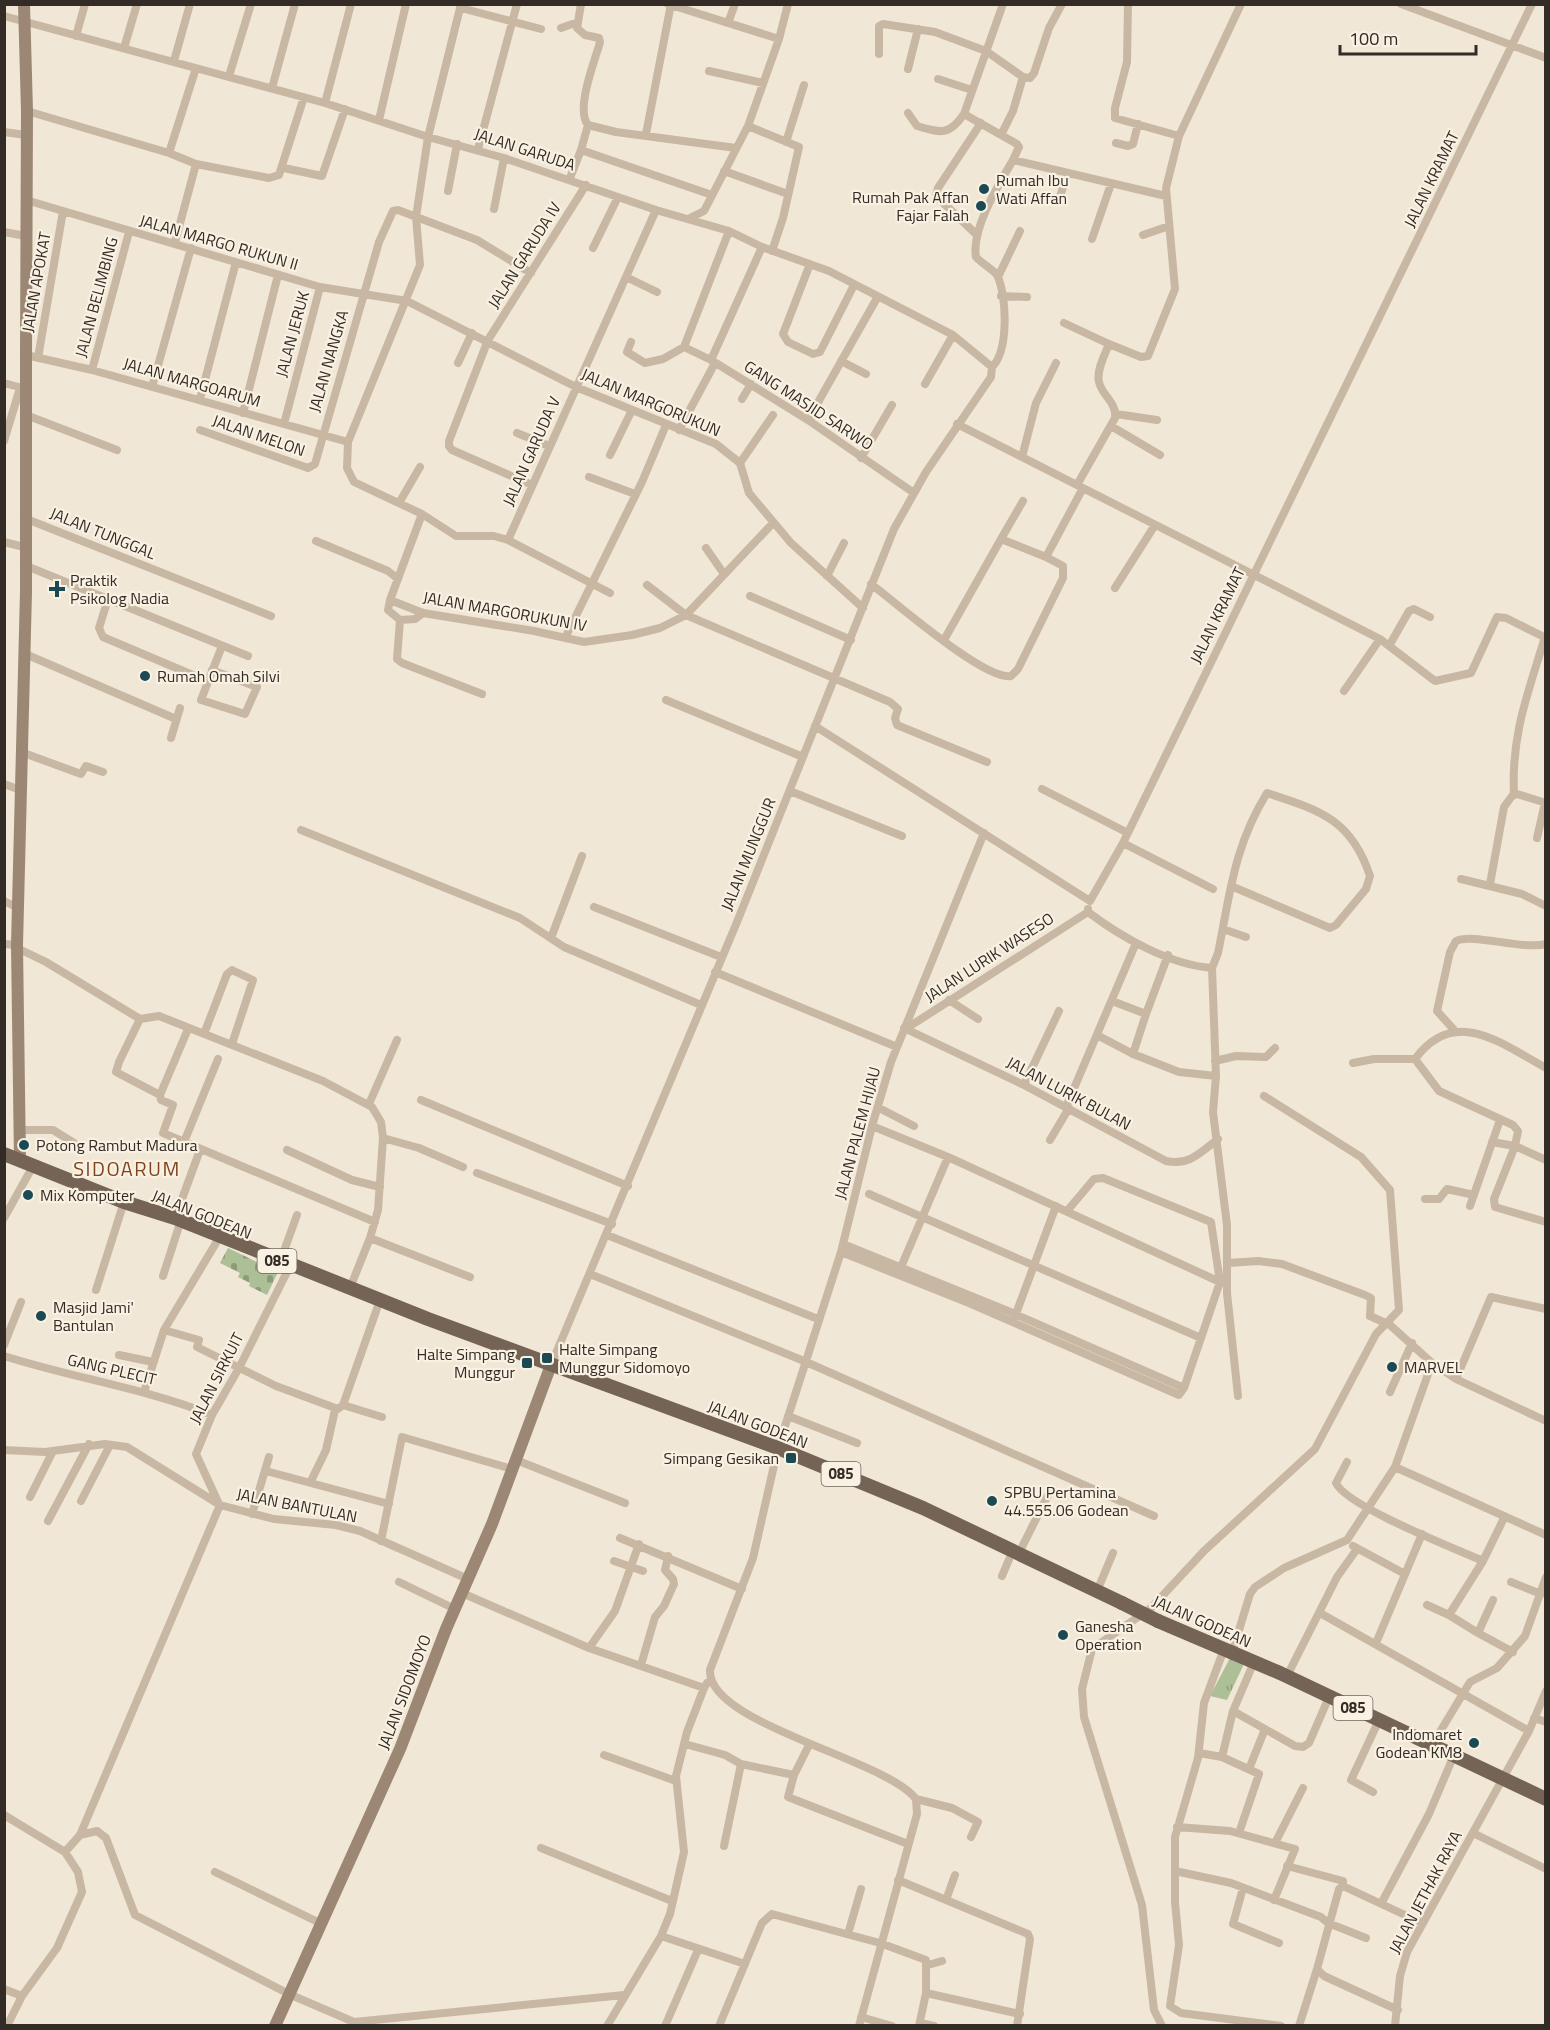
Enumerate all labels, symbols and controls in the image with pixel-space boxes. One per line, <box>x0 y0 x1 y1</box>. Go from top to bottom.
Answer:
scale bar <box>1340 18 1476 56</box>
text: 100 m <box>1349 25 1398 52</box>
street label: JALAN GARUDA <box>471 121 579 177</box>
street label: JALAN KRAMAT <box>1397 126 1465 231</box>
place label: Rumah Ibu Wati Affan <box>996 168 1069 210</box>
marker: Rumah Ibu Wati Affan <box>977 182 991 196</box>
place label: Rumah Pak Affan Fajar Falah <box>852 185 969 227</box>
street label: JALAN GARUDA IV <box>482 197 566 313</box>
marker: Rumah Pak Affan Fajar Falah <box>974 199 988 213</box>
street label: JALAN MARGO RUKUN II <box>137 208 301 276</box>
street label: JALAN APOKAT <box>15 229 57 334</box>
street label: JALAN BELIMBING <box>68 234 124 360</box>
street label: JALAN JERUK <box>269 288 315 380</box>
street label: JALAN NANGKA <box>302 307 354 415</box>
street label: JALAN MARGOARUM <box>120 351 264 413</box>
street label: GANG MASJID SARWO <box>740 354 878 456</box>
street label: JALAN MARGORUKUN <box>578 362 724 442</box>
street label: JALAN GARUDA V <box>496 392 566 510</box>
street label: JALAN MELON <box>209 408 309 462</box>
street label: JALAN TUNGGAL <box>47 501 160 565</box>
street label: JALAN KRAMAT <box>1183 562 1251 667</box>
place label: Praktik Psikolog Nadia <box>70 568 169 610</box>
marker: Praktik Psikolog Nadia <box>48 580 66 598</box>
street label: JALAN MARGORUKUN IV <box>421 585 589 637</box>
place label: Rumah Omah Silvi <box>157 664 280 688</box>
marker: Rumah Omah Silvi <box>138 669 152 683</box>
street label: JALAN MUNGGUR <box>714 794 782 914</box>
street label: JALAN LURIK WASESO <box>920 906 1058 1008</box>
street label: JALAN LURIK BULAN <box>1002 1050 1136 1136</box>
street label: JALAN PALEM HIJAU <box>828 1064 886 1202</box>
place label: Potong Rambut Madura <box>36 1133 197 1157</box>
marker: Potong Rambut Madura <box>17 1138 31 1152</box>
district label: SIDOARUM <box>73 1153 181 1184</box>
place label: Mix Komputer <box>40 1183 135 1207</box>
street label: JALAN GODEAN <box>149 1183 255 1245</box>
marker: Mix Komputer <box>21 1188 35 1202</box>
road number: 085 <box>258 1249 296 1273</box>
place label: Masjid Jami' Bantulan <box>53 1295 134 1337</box>
marker: Masjid Jami' Bantulan <box>34 1309 48 1323</box>
street label: JALAN SIRKUIT <box>183 1328 250 1428</box>
place label: Halte Simpang Munggur Sidomoyo <box>559 1337 690 1379</box>
place label: Halte Simpang Munggur <box>416 1342 515 1384</box>
street label: GANG PLECIT <box>65 1347 159 1391</box>
marker: Halte Simpang Munggur Sidomoyo <box>540 1351 554 1365</box>
place label: MARVEL <box>1404 1355 1463 1379</box>
marker: Halte Simpang Munggur <box>520 1356 534 1370</box>
marker: MARVEL <box>1385 1360 1399 1374</box>
street label: JALAN GODEAN <box>704 1394 812 1454</box>
place label: Simpang Gesikan <box>664 1446 779 1470</box>
marker: Simpang Gesikan <box>784 1451 798 1465</box>
road number: 085 <box>822 1462 860 1486</box>
place label: SPBU Pertamina 44.555.06 Godean <box>1004 1480 1129 1522</box>
street label: JALAN BANTULAN <box>235 1482 359 1528</box>
marker: SPBU Pertamina 44.555.06 Godean <box>985 1494 999 1508</box>
street label: JALAN GODEAN <box>1149 1589 1255 1653</box>
place label: Ganesha Operation <box>1075 1614 1142 1656</box>
marker: Ganesha Operation <box>1056 1628 1070 1642</box>
street label: JALAN SIDOMOYO <box>371 1631 437 1753</box>
road number: 085 <box>1334 1696 1372 1720</box>
place label: Indomaret Godean KM8 <box>1376 1722 1462 1764</box>
marker: Indomaret Godean KM8 <box>1467 1736 1481 1750</box>
street label: JALAN JETHAK RAYA <box>1382 1826 1468 1958</box>

